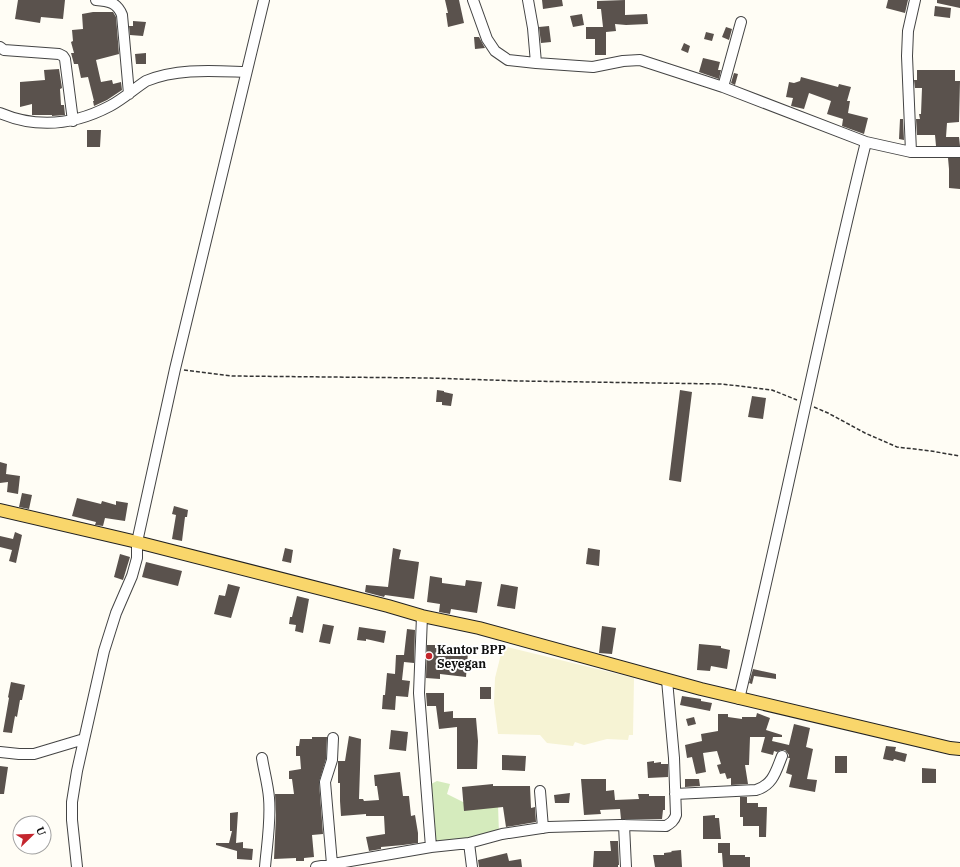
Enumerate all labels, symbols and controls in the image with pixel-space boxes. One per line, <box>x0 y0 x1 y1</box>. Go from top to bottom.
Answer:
place label: Kantor BPP Seyegan <box>437 642 506 671</box>
marker: Kantor BPP Seyegan <box>424 651 434 661</box>
north arrow <box>12 815 52 855</box>
text: U <box>33 824 50 838</box>

